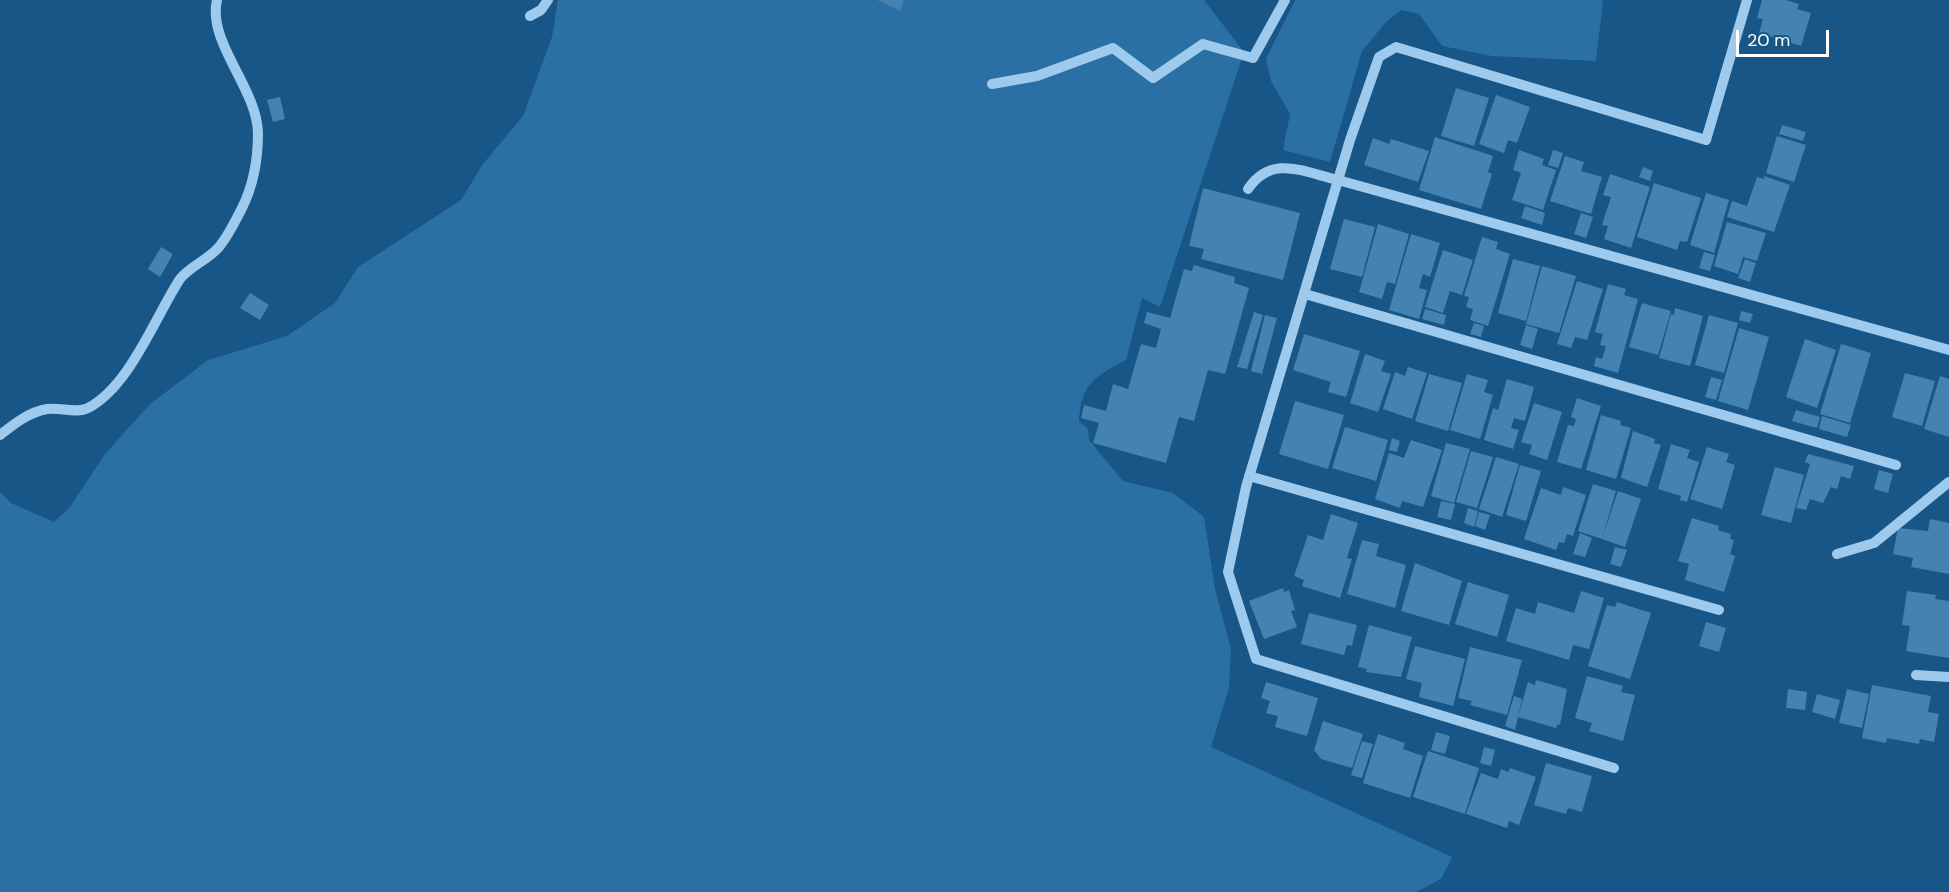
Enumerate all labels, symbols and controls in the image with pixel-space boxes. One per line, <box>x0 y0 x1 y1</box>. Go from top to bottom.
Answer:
scale bar <box>1739 18 1832 56</box>
text: 20 m <box>1747 28 1790 52</box>

